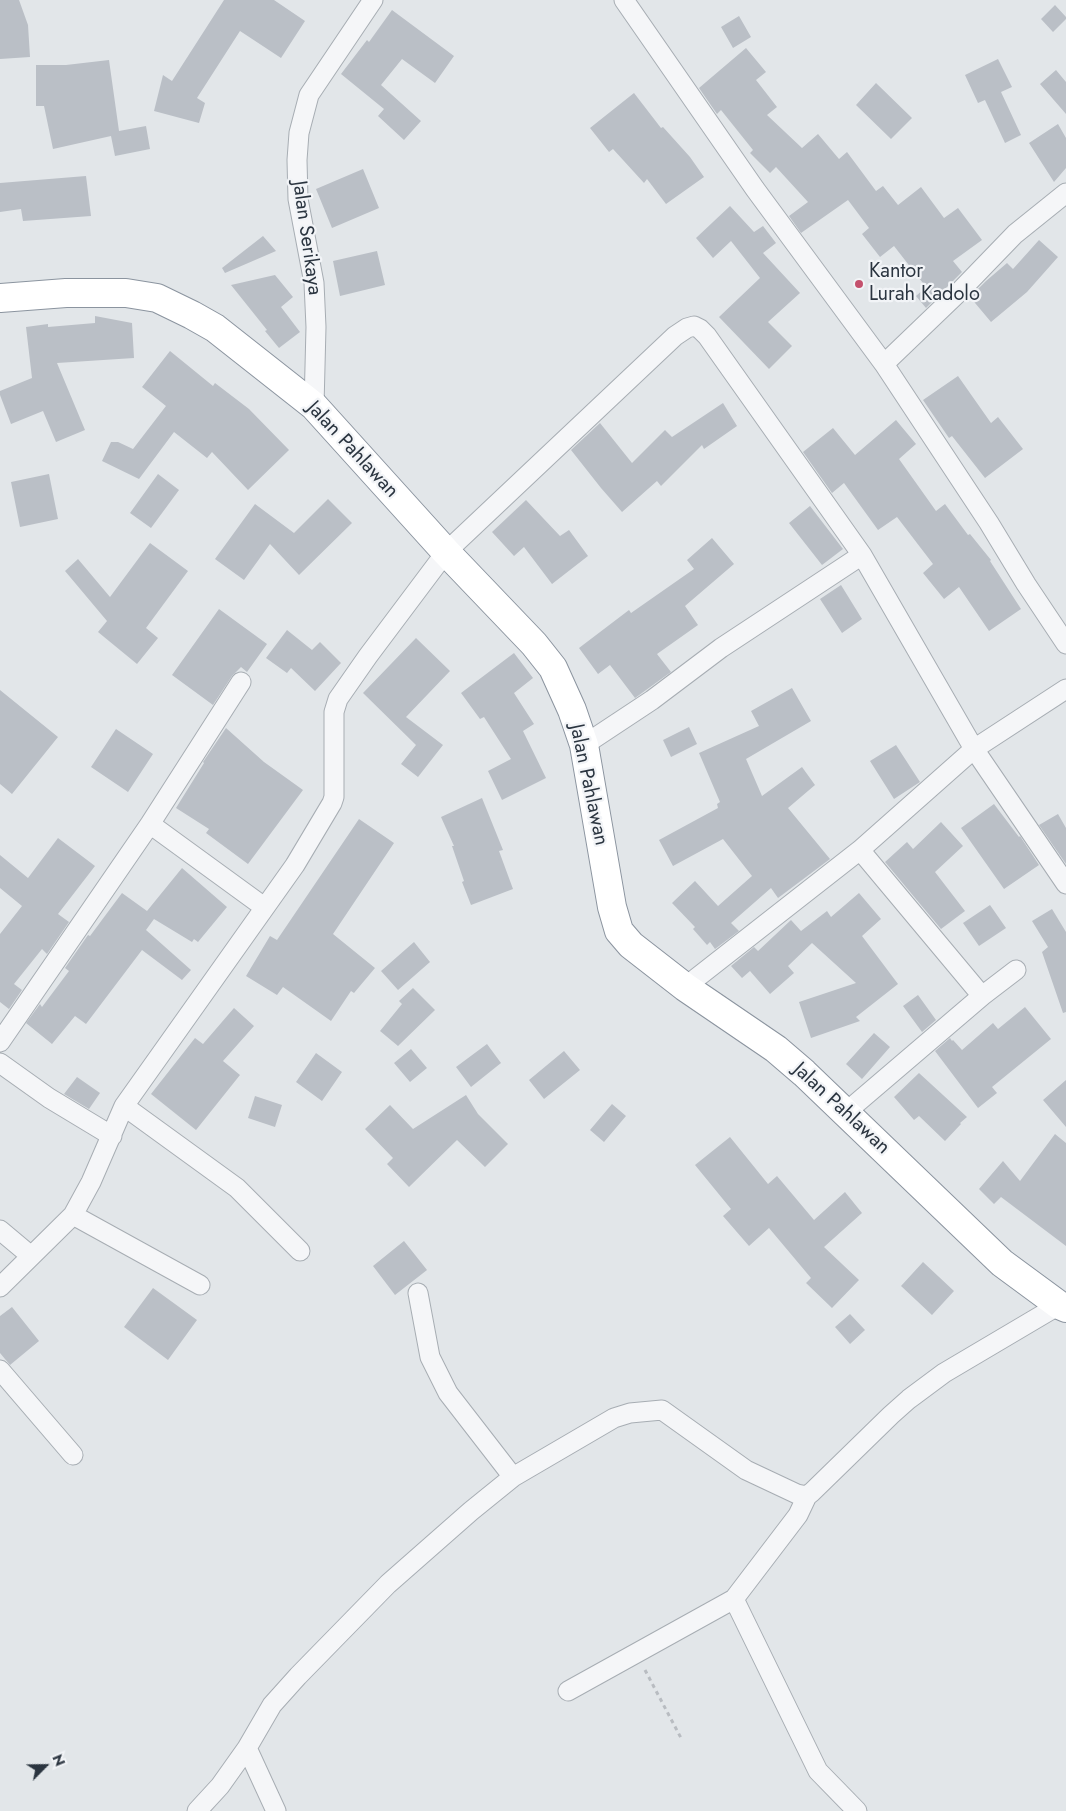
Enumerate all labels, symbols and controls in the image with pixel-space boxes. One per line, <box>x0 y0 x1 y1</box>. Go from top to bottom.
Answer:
street label: Jalan Serikaya <box>286 179 326 297</box>
place label: Kantor Lurah Kadolo <box>869 260 980 307</box>
marker: Kantor Lurah Kadolo <box>853 278 865 290</box>
street label: Jalan Pahlawan <box>301 397 403 503</box>
street label: Jalan Pahlawan <box>563 722 613 848</box>
street label: Jalan Pahlawan <box>788 1058 894 1160</box>
north arrow <box>20 1741 70 1791</box>
text: N <box>47 1751 70 1769</box>

